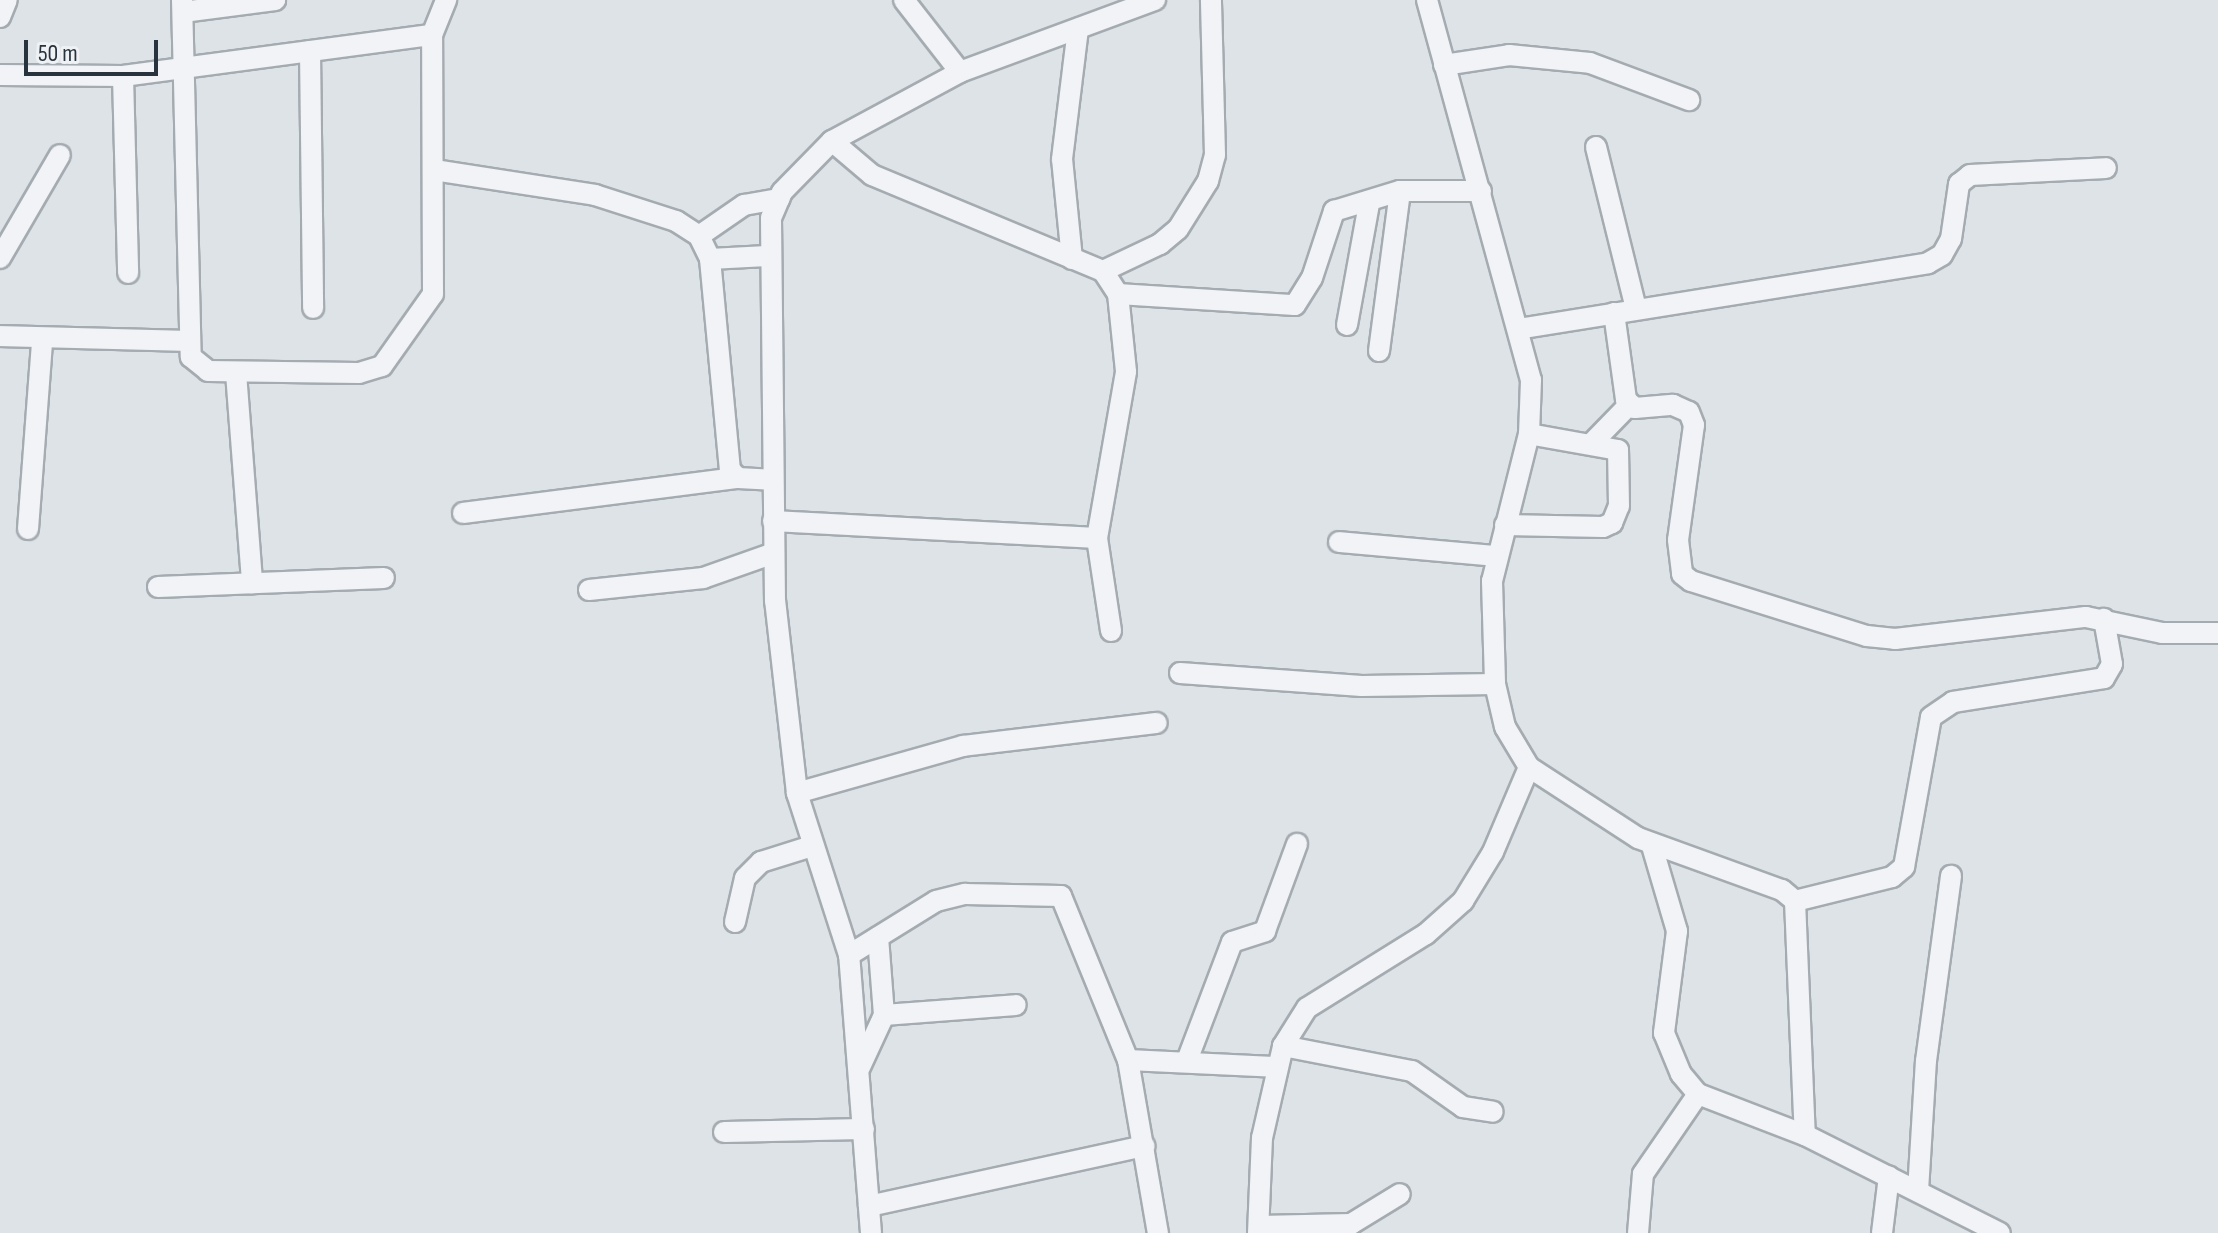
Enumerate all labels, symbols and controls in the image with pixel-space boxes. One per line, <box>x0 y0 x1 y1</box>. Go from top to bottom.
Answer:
scale bar <box>28 24 162 74</box>
text: 50 m <box>38 39 78 68</box>

